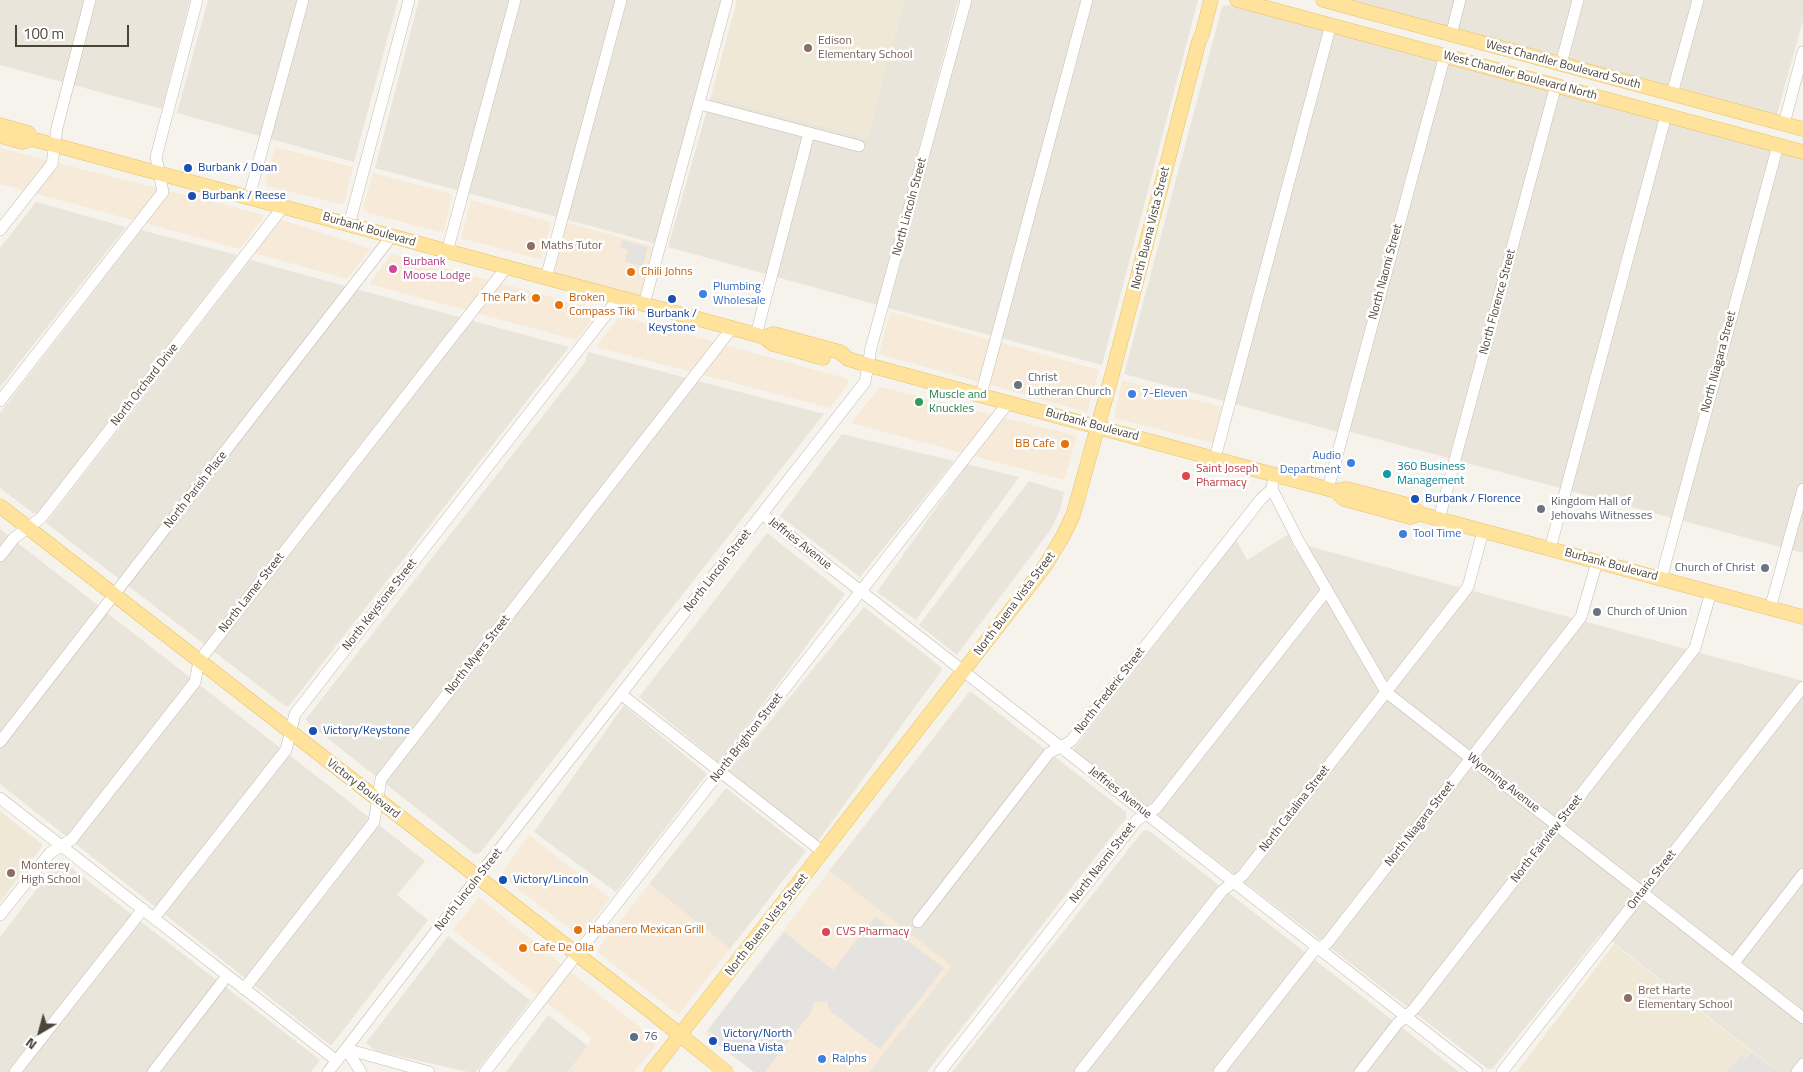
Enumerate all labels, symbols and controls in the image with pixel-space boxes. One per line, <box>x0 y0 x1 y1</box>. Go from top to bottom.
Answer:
scale bar <box>18 15 131 47</box>
text: 100 m <box>23 22 64 45</box>
place label: Edison Elementary School <box>818 34 912 62</box>
street label: West Chandler Boulevard South <box>1484 37 1642 93</box>
marker: Edison Elementary School <box>802 42 814 54</box>
street label: West Chandler Boulevard North <box>1441 48 1599 104</box>
street label: North Lincoln Street <box>890 156 930 258</box>
place label: Burbank / Doan <box>198 161 277 175</box>
marker: Burbank / Doan <box>182 162 194 174</box>
street label: North Buena Vista Street <box>1129 165 1173 291</box>
place label: Burbank / Reese <box>202 189 286 203</box>
marker: Burbank / Reese <box>186 190 198 202</box>
street label: Burbank Boulevard <box>321 210 417 250</box>
street label: North Naomi Street <box>1366 223 1406 321</box>
place label: Maths Tutor <box>541 239 602 253</box>
marker: Maths Tutor <box>525 240 537 252</box>
street label: North Florence Street <box>1477 248 1519 356</box>
place label: Burbank Moose Lodge <box>403 255 471 283</box>
marker: Burbank Moose Lodge <box>387 263 399 275</box>
place label: Chili Johns <box>641 265 693 279</box>
marker: Chili Johns <box>625 266 637 278</box>
place label: Plumbing Wholesale <box>713 280 766 308</box>
marker: Plumbing Wholesale <box>697 288 709 300</box>
place label: The Park <box>482 291 526 305</box>
place label: Broken Compass Tiki <box>569 291 635 319</box>
marker: The Park <box>530 292 542 304</box>
marker: Burbank / Keystone <box>666 293 678 305</box>
marker: Broken Compass Tiki <box>553 299 565 311</box>
place label: Burbank / Keystone <box>647 307 697 335</box>
street label: North Niagara Street <box>1699 310 1739 414</box>
street label: North Orchard Drive <box>108 341 182 429</box>
place label: Christ Lutheran Church <box>1028 371 1111 399</box>
marker: Christ Lutheran Church <box>1012 379 1024 391</box>
place label: 7-Eleven <box>1142 387 1188 401</box>
place label: Muscle and Knuckles <box>929 388 987 416</box>
marker: 7-Eleven <box>1126 388 1138 400</box>
marker: Muscle and Knuckles <box>913 396 925 408</box>
street label: Burbank Boulevard <box>1044 406 1140 444</box>
place label: BB Cafe <box>1015 437 1055 451</box>
marker: BB Cafe <box>1059 438 1071 450</box>
street label: North Parish Place <box>162 449 230 531</box>
place label: Audio Department <box>1280 449 1341 477</box>
marker: Audio Department <box>1345 457 1357 469</box>
place label: 360 Business Management <box>1397 460 1465 488</box>
place label: Saint Joseph Pharmacy <box>1196 462 1259 490</box>
marker: 360 Business Management <box>1381 468 1393 480</box>
marker: Saint Joseph Pharmacy <box>1180 470 1192 482</box>
place label: Burbank / Florence <box>1425 492 1521 506</box>
marker: Burbank / Florence <box>1409 493 1421 505</box>
place label: Kingdom Hall of Jehovahs Witnesses <box>1551 495 1652 523</box>
marker: Kingdom Hall of Jehovahs Witnesses <box>1535 503 1547 515</box>
street label: Jeffries Avenue <box>766 515 834 573</box>
street label: North Lincoln Street <box>681 527 755 615</box>
place label: Tool Time <box>1413 527 1461 541</box>
marker: Tool Time <box>1397 528 1409 540</box>
street label: Burbank Boulevard <box>1563 546 1659 584</box>
street label: North Buena Vista Street <box>971 549 1059 659</box>
street label: North Lamer Street <box>216 550 288 636</box>
street label: North Keystone Street <box>340 556 420 654</box>
place label: Church of Christ <box>1675 561 1755 575</box>
marker: Church of Christ <box>1759 562 1771 574</box>
place label: Church of Union <box>1607 605 1687 619</box>
marker: Church of Union <box>1591 606 1603 618</box>
street label: North Myers Street <box>442 612 514 698</box>
street label: North Frederic Street <box>1072 645 1148 737</box>
street label: North Brighton Street <box>708 691 786 785</box>
place label: Victory/Keystone <box>323 724 410 738</box>
marker: Victory/Keystone <box>307 725 319 737</box>
street label: Wyoming Avenue <box>1464 750 1542 816</box>
street label: Victory Boulevard <box>324 756 402 822</box>
street label: North Catalina Street <box>1257 763 1333 855</box>
street label: Jeffries Avenue <box>1086 764 1154 822</box>
street label: North Niagara Street <box>1382 778 1458 870</box>
street label: North Fairview Street <box>1508 792 1586 886</box>
street label: North Naomi Street <box>1067 820 1139 906</box>
street label: North Lincoln Street <box>432 846 506 934</box>
street label: Ontario Street <box>1624 847 1680 913</box>
place label: Monterey High School <box>21 859 81 887</box>
marker: Monterey High School <box>5 867 17 879</box>
street label: North Buena Vista Street <box>723 871 811 979</box>
place label: Victory/Lincoln <box>513 873 589 887</box>
marker: Victory/Lincoln <box>497 874 509 886</box>
place label: Habanero Mexican Grill <box>588 923 704 937</box>
marker: Habanero Mexican Grill <box>572 924 584 936</box>
place label: CVS Pharmacy <box>836 925 909 939</box>
marker: CVS Pharmacy <box>820 926 832 938</box>
place label: Cafe De Olla <box>533 941 594 955</box>
marker: Cafe De Olla <box>517 942 529 954</box>
place label: Bret Harte Elementary School <box>1638 984 1732 1012</box>
marker: Bret Harte Elementary School <box>1622 992 1634 1004</box>
north arrow <box>15 1007 65 1057</box>
place label: Victory/North Buena Vista <box>723 1027 792 1055</box>
place label: 76 <box>644 1030 657 1044</box>
marker: 76 <box>628 1031 640 1043</box>
text: N <box>20 1033 41 1056</box>
marker: Victory/North Buena Vista <box>707 1035 719 1047</box>
place label: Ralphs <box>832 1052 867 1066</box>
marker: Ralphs <box>816 1053 828 1065</box>

